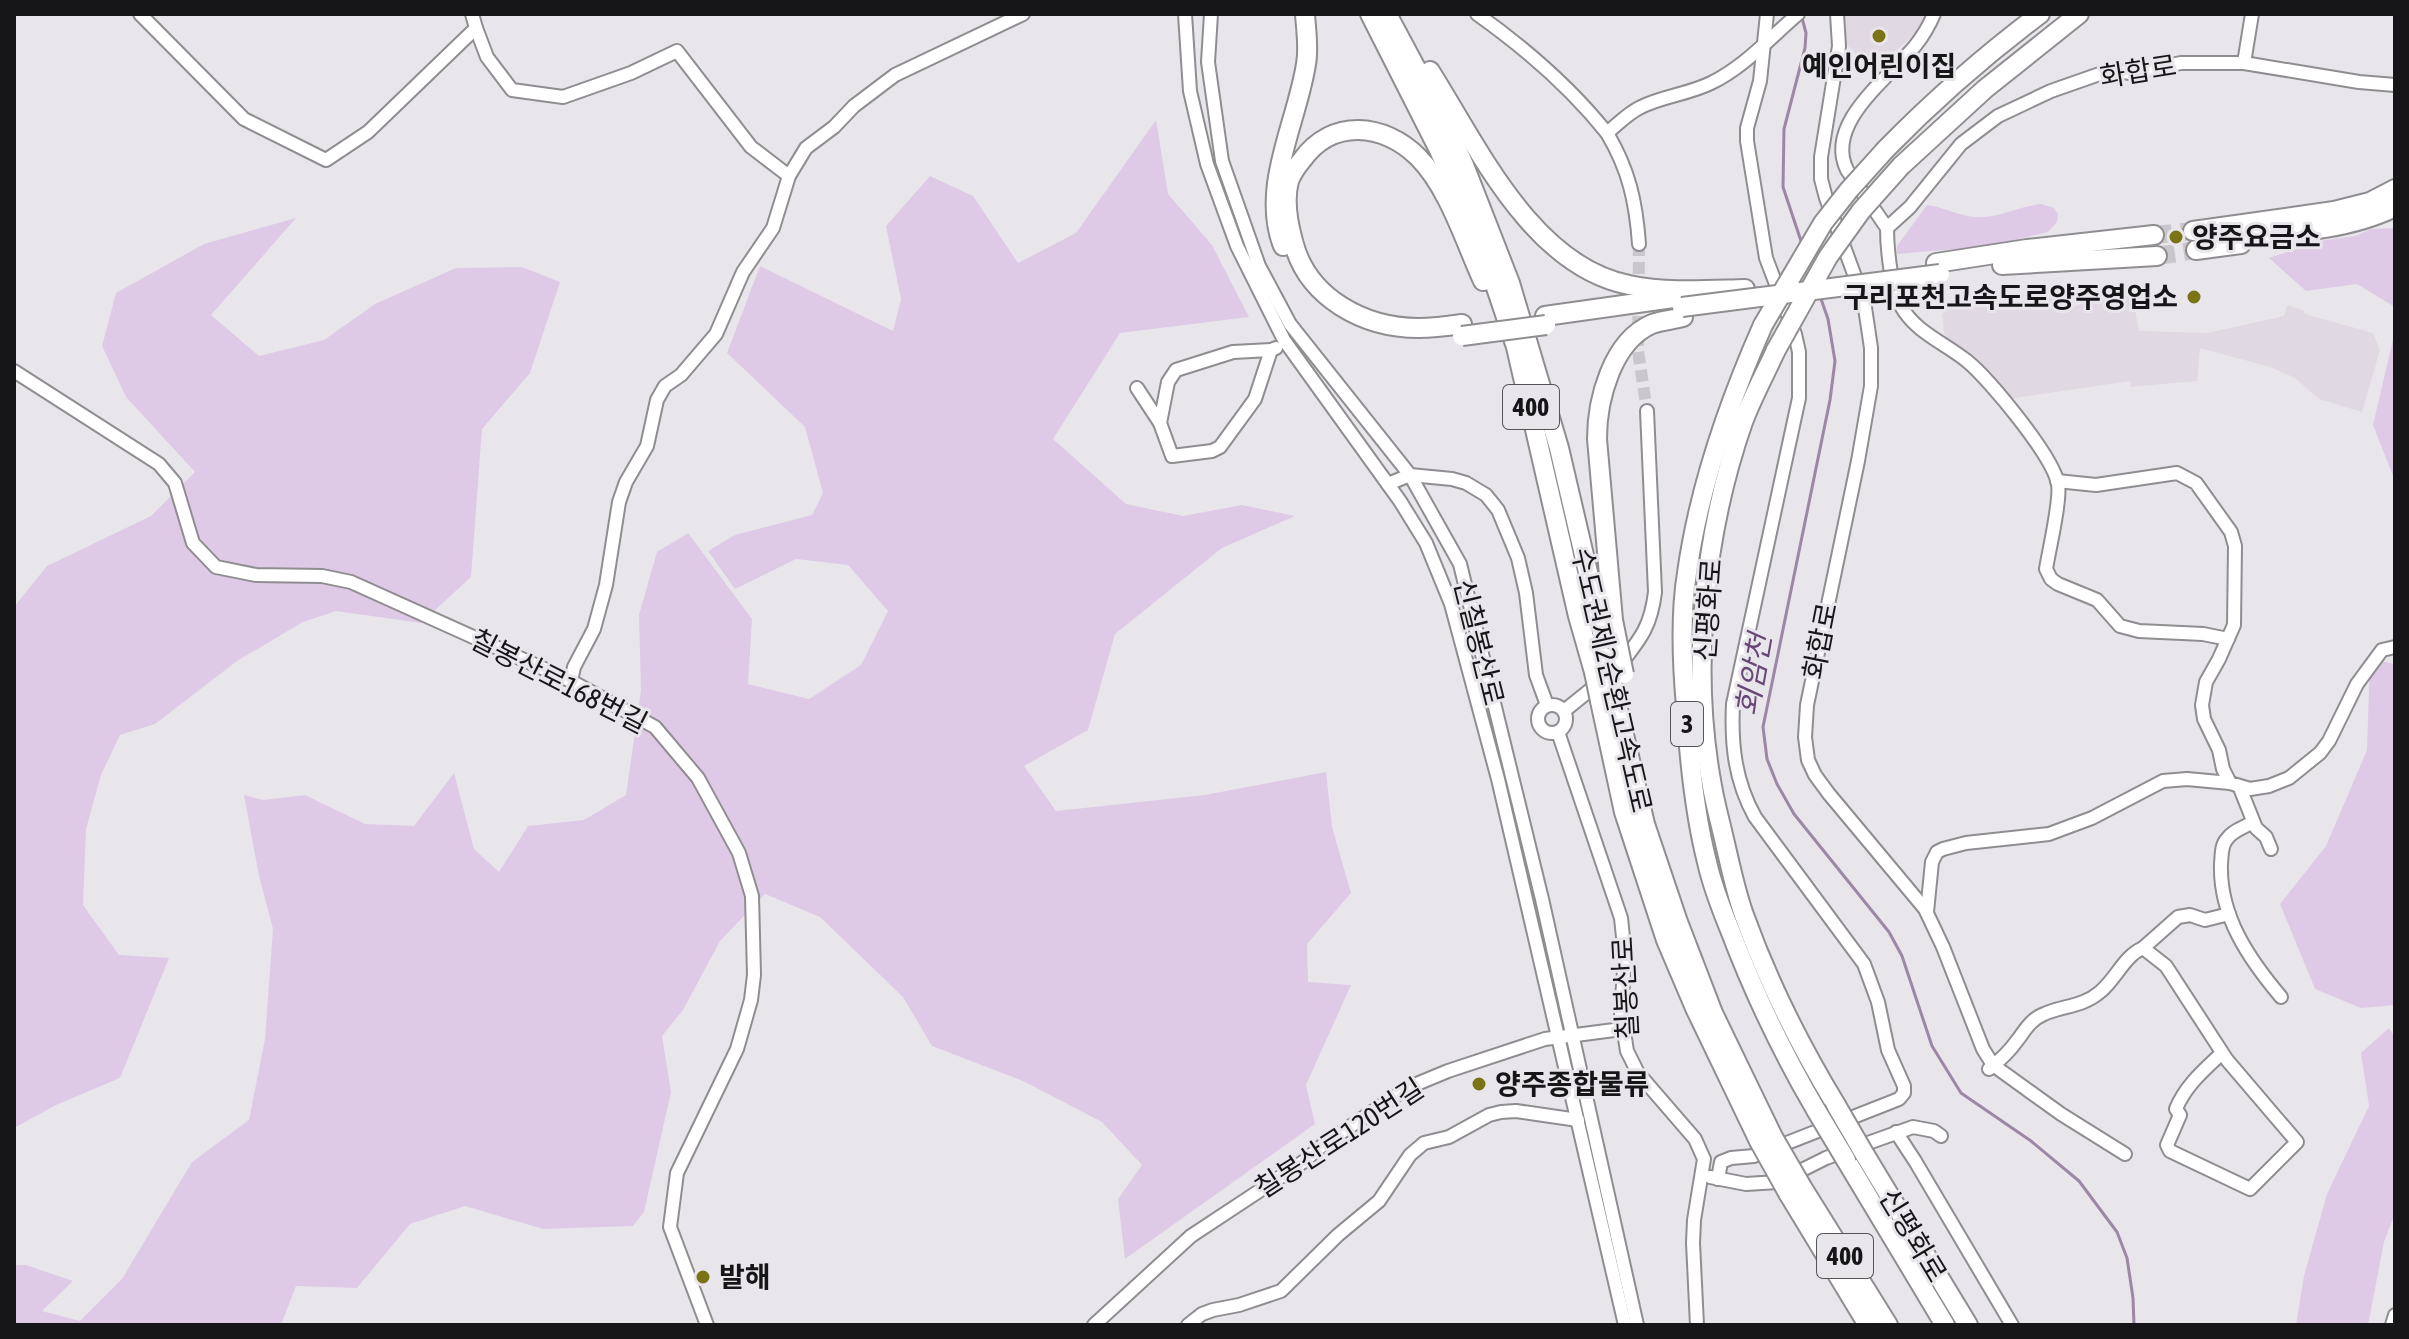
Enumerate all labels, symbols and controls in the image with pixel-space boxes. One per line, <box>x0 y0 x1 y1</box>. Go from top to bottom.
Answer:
marker: 예인어린이집 <box>1870 27 1888 45</box>
street label: 화합로 <box>2097 49 2179 93</box>
place label: 예인어린이집 <box>1802 50 1956 82</box>
place label: 양주요금소 <box>2192 221 2321 253</box>
marker: 양주요금소 <box>2167 228 2185 246</box>
place label: 구리포천고속도로양주영업소 <box>1843 281 2178 313</box>
marker: 구리포천고속도로양주영업소 <box>2185 288 2203 306</box>
road number: 400 <box>1503 385 1559 429</box>
street label: 수도권제2순환고속도로 <box>1566 544 1658 816</box>
street label: 신평화로 <box>1688 557 1728 663</box>
street label: 신칠봉산로 <box>1448 576 1510 708</box>
street label: 화합로 <box>1797 600 1843 682</box>
street label: 칠봉산로168번길 <box>465 623 653 739</box>
water label: 회암천 <box>1729 628 1778 719</box>
road number: 3 <box>1671 702 1703 746</box>
street label: 칠봉산로 <box>1606 936 1644 1040</box>
place label: 양주종합물류 <box>1495 1068 1650 1100</box>
street label: 칠봉산로120번길 <box>1249 1072 1429 1204</box>
marker: 양주종합물류 <box>1470 1075 1488 1093</box>
street label: 신평화로 <box>1873 1183 1953 1287</box>
road number: 400 <box>1817 1234 1873 1278</box>
place label: 발해 <box>719 1261 771 1293</box>
marker: 발해 <box>694 1268 712 1286</box>

